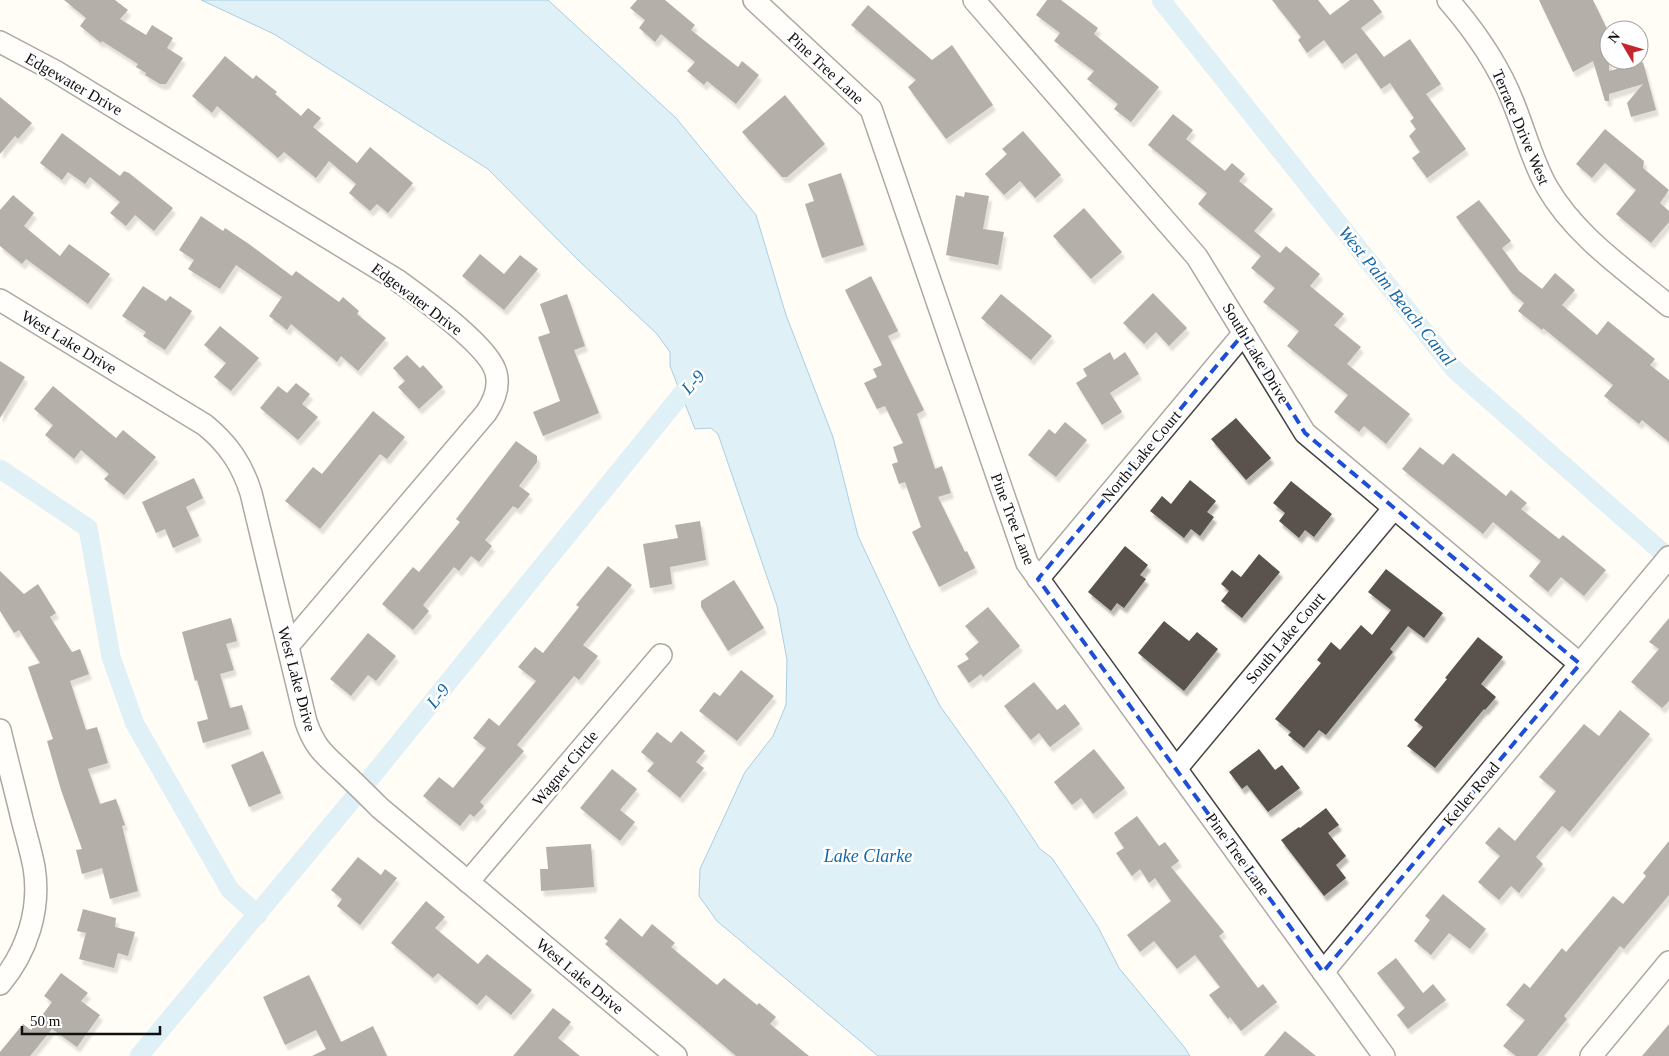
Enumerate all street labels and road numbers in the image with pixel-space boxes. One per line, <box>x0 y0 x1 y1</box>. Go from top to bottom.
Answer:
street label: Pine Tree Lane <box>785 29 867 107</box>
street label: Edgewater Drive <box>22 49 125 119</box>
street label: Terrace Drive West <box>1489 67 1553 188</box>
street label: Edgewater Drive <box>368 259 466 339</box>
street label: South Lake Drive <box>1219 300 1293 406</box>
street label: West Lake Drive <box>18 307 120 377</box>
street label: North Lake Court <box>1098 407 1184 505</box>
street label: Pine Tree Lane <box>988 471 1038 567</box>
street label: South Lake Court <box>1242 589 1328 687</box>
street label: West Lake Drive <box>275 625 319 733</box>
street label: Wagner Circle <box>529 727 602 810</box>
street label: Keller Road <box>1440 759 1502 829</box>
street label: Pine Tree Lane <box>1203 810 1273 898</box>
street label: West Lake Drive <box>533 935 627 1017</box>

